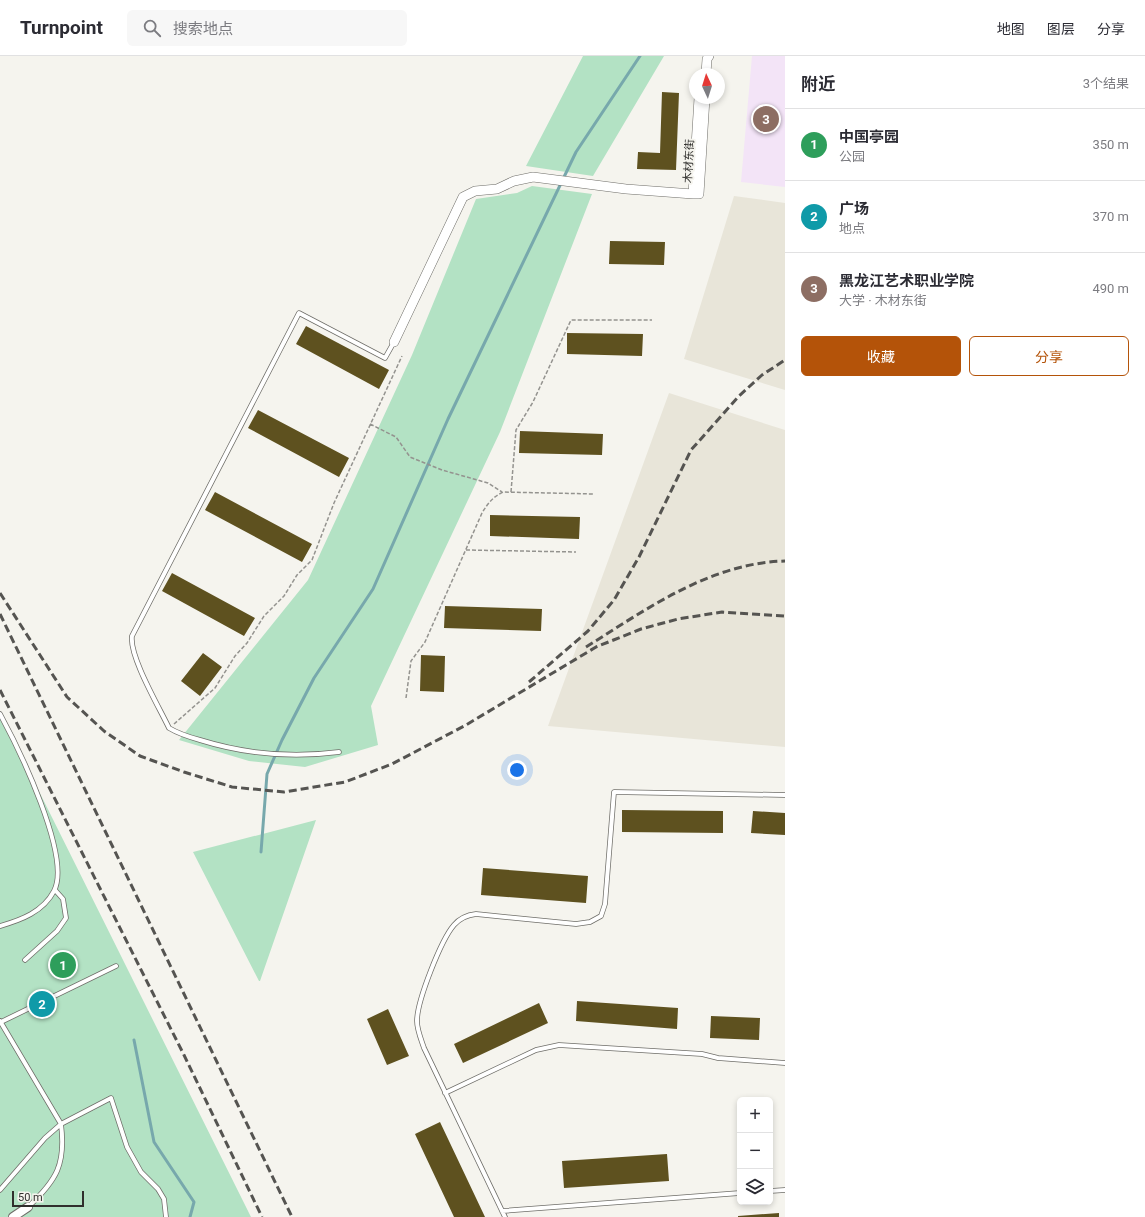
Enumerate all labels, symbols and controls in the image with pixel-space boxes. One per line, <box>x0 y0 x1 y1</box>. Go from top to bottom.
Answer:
search box <box>127 10 407 46</box>
text: Turnpoint <box>20 16 103 39</box>
icon: search <box>141 17 163 39</box>
text: 搜索地点 <box>173 20 233 38</box>
text: 地图 <box>997 21 1025 37</box>
text: 图层 <box>1047 21 1075 37</box>
text: 分享 <box>1097 21 1125 37</box>
north arrow <box>689 68 725 104</box>
text: 附近 <box>801 74 835 94</box>
text: 3个结果 <box>1083 76 1129 91</box>
pin: 3 <box>753 104 779 134</box>
text: 中国亭园 <box>839 128 899 146</box>
text: 1 <box>810 137 818 152</box>
text: 350 m <box>1092 137 1129 152</box>
street label: 木材东街 <box>681 139 697 183</box>
text: 公园 <box>839 149 865 164</box>
text: 广场 <box>839 200 869 218</box>
text: 2 <box>810 209 818 224</box>
text: 370 m <box>1092 209 1129 224</box>
text: 地点 <box>839 221 865 236</box>
text: 黑龙江艺术职业学院 <box>839 272 974 290</box>
text: 3 <box>810 281 818 296</box>
text: 490 m <box>1092 281 1129 296</box>
text: 大学 · 木材东街 <box>839 293 927 308</box>
button: 收藏 <box>801 336 961 376</box>
button: 分享 <box>969 336 1129 376</box>
your location <box>507 760 527 780</box>
pin: 1 <box>50 950 76 980</box>
pin: 2 <box>29 989 55 1019</box>
map controls <box>737 1097 773 1205</box>
button: + <box>737 1097 773 1133</box>
button: − <box>737 1133 773 1169</box>
button: layers <box>737 1169 773 1205</box>
scale bar <box>12 1189 84 1208</box>
text: 50 m <box>18 1191 43 1204</box>

